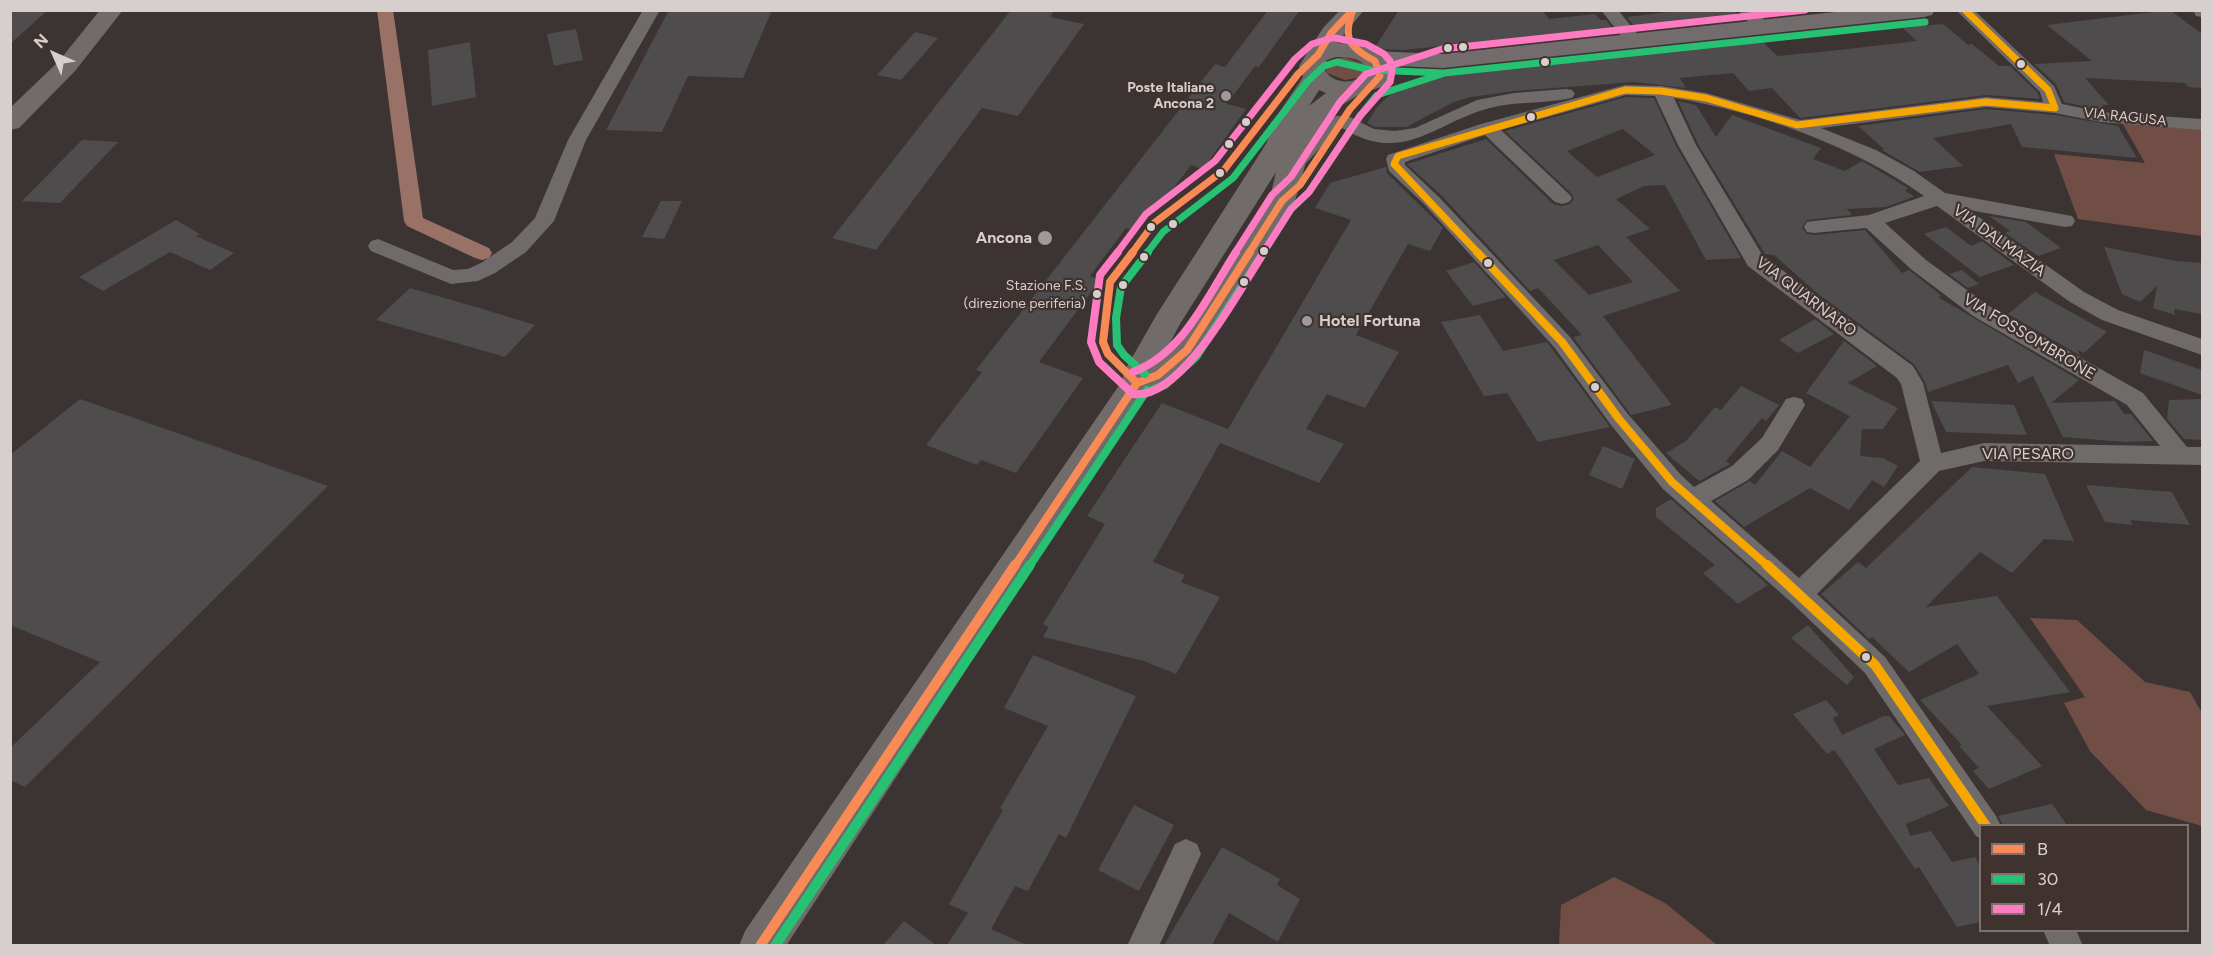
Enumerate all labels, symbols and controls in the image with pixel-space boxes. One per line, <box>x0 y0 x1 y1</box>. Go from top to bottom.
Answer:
north arrow <box>24 24 84 84</box>
text: N <box>30 30 52 52</box>
unlabelled marker <box>1457 41 1469 53</box>
unlabelled marker <box>1442 42 1454 54</box>
unlabelled marker <box>1539 56 1551 68</box>
unlabelled marker <box>2015 58 2027 70</box>
place label: Poste Italiane Ancona 2 <box>1127 80 1214 112</box>
marker: Poste Italiane Ancona 2 <box>1219 89 1233 103</box>
street label: VIA RAGUSA <box>2083 104 2167 130</box>
unlabelled marker <box>1525 111 1537 123</box>
unlabelled marker <box>1240 116 1252 128</box>
unlabelled marker <box>1223 138 1235 150</box>
unlabelled marker <box>1214 167 1226 179</box>
street label: VIA DALMAZIA <box>1949 201 2049 281</box>
unlabelled marker <box>1167 218 1179 230</box>
unlabelled marker <box>1145 221 1157 233</box>
place label: Ancona <box>976 228 1032 248</box>
marker: Ancona <box>1036 229 1054 247</box>
unlabelled marker <box>1258 245 1270 257</box>
unlabelled marker <box>1138 251 1150 263</box>
street label: VIA QUARNARO <box>1752 253 1860 341</box>
unlabelled marker <box>1482 257 1494 269</box>
unlabelled marker <box>1238 276 1250 288</box>
place label: Stazione F.S. (direzione periferia) <box>963 278 1086 310</box>
unlabelled marker <box>1117 279 1129 291</box>
marker: Stazione F.S. (direzione periferia) <box>1091 288 1103 300</box>
street label: VIA FOSSOMBRONE <box>1959 290 2099 384</box>
place label: Hotel Fortuna <box>1319 311 1420 331</box>
marker: Hotel Fortuna <box>1300 314 1314 328</box>
unlabelled marker <box>1589 381 1601 393</box>
street label: VIA PESARO <box>1982 444 2074 464</box>
unlabelled marker <box>1860 651 1872 663</box>
legend <box>1979 824 2189 932</box>
text: B <box>2037 838 2048 860</box>
text: 30 <box>2037 868 2058 890</box>
text: 1/4 <box>2037 898 2063 920</box>

